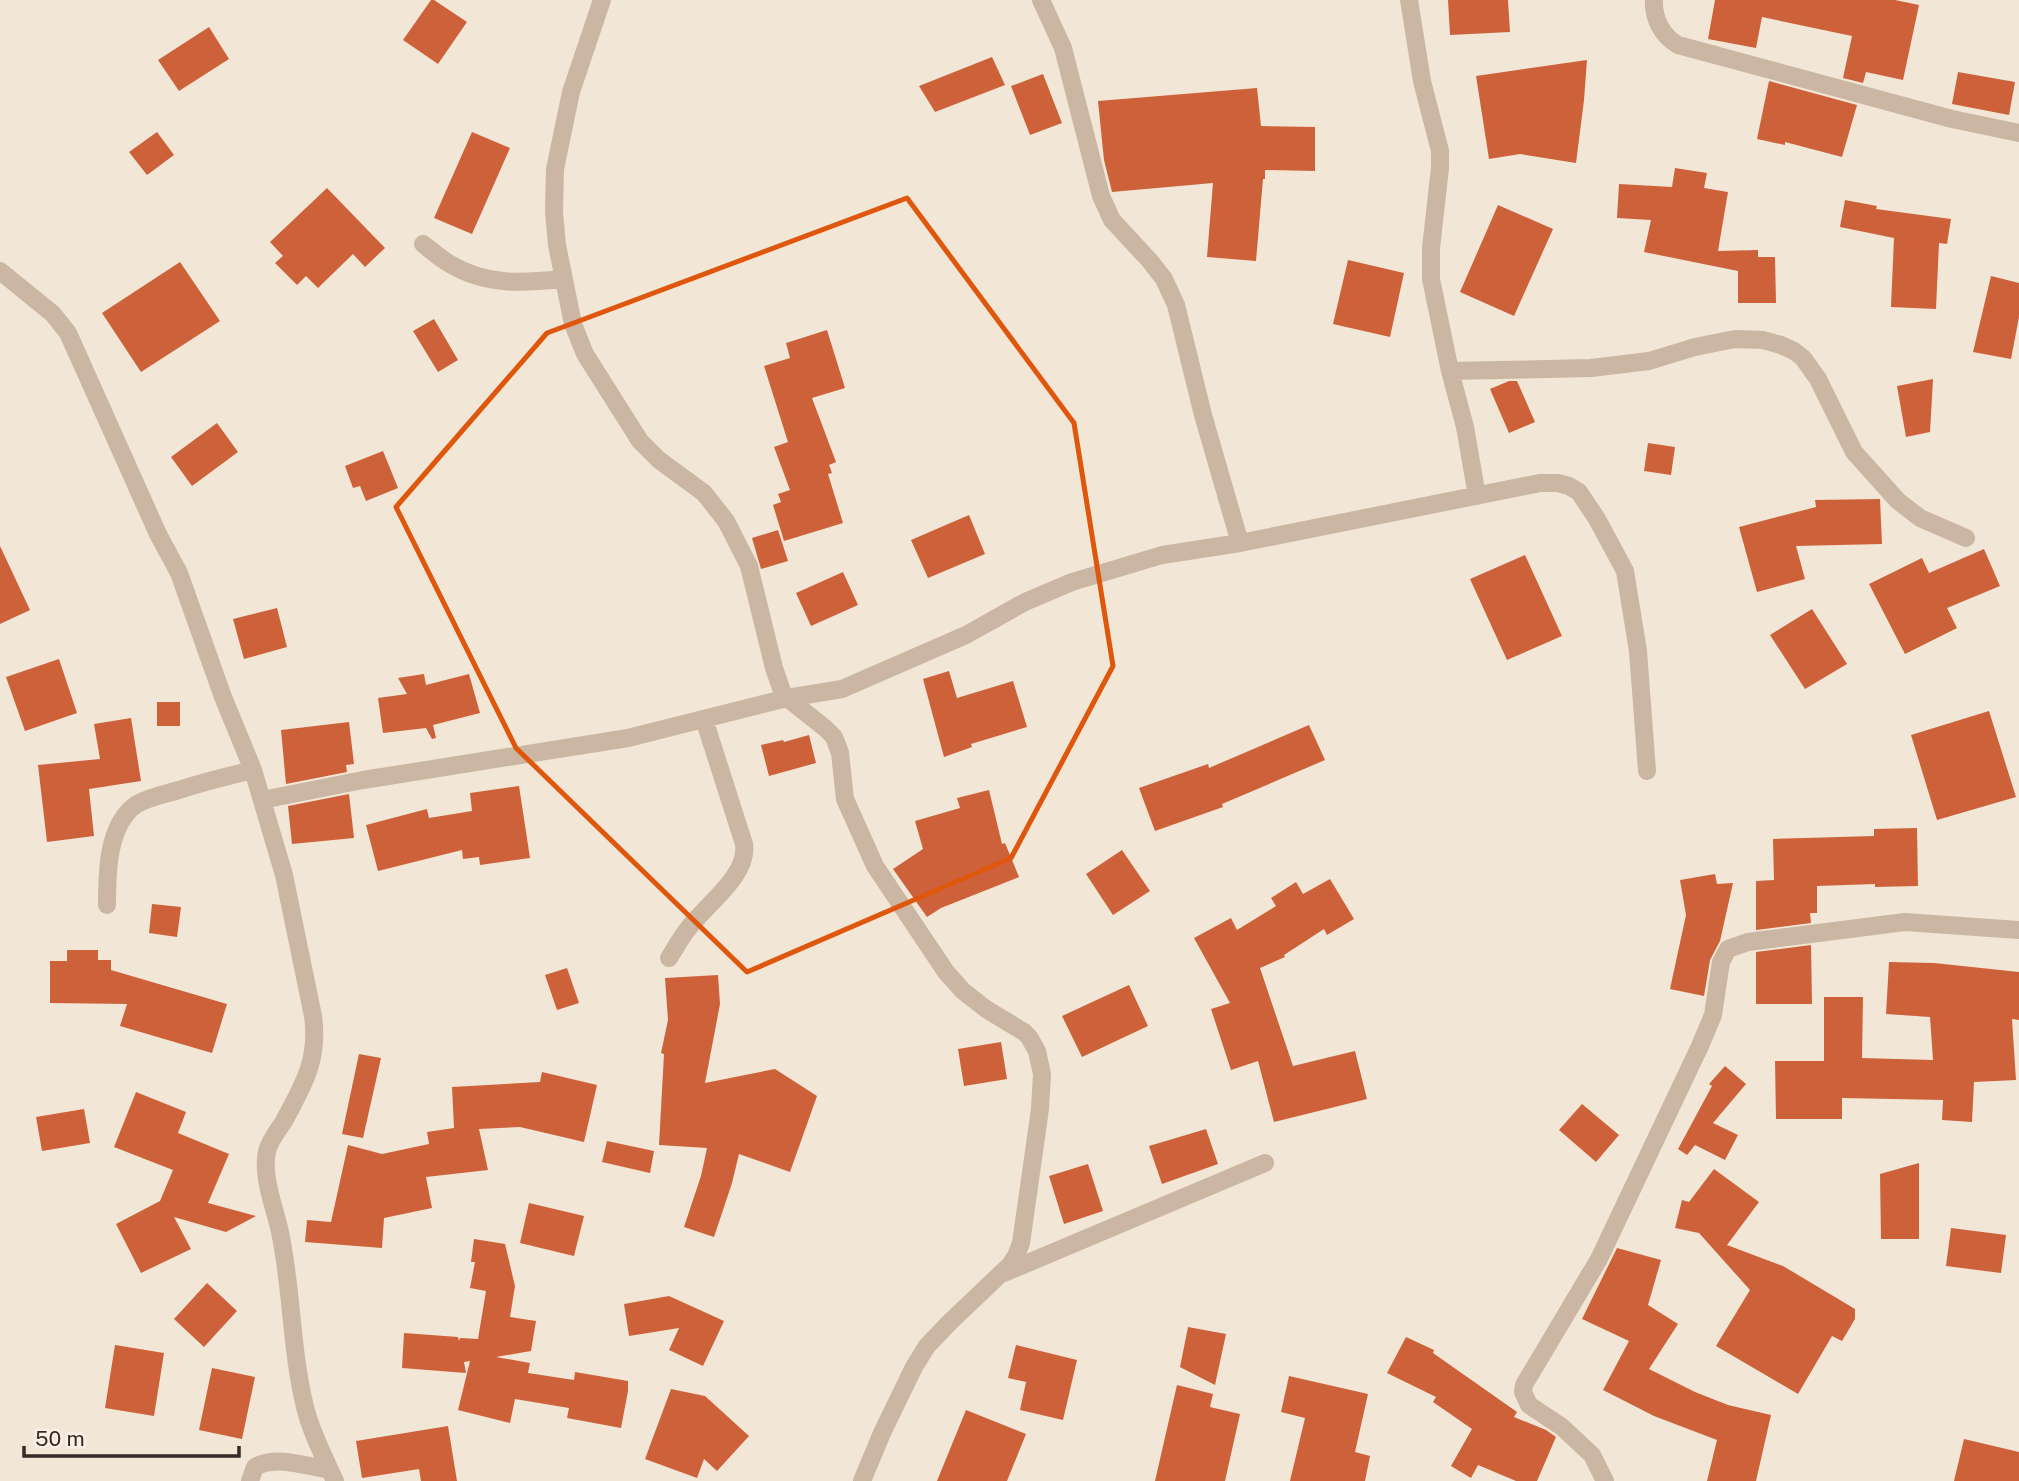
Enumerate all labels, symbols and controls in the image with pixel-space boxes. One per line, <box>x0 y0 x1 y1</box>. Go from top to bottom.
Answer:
scale bar <box>24 1414 240 1458</box>
text: 50 m <box>35 1426 85 1451</box>

